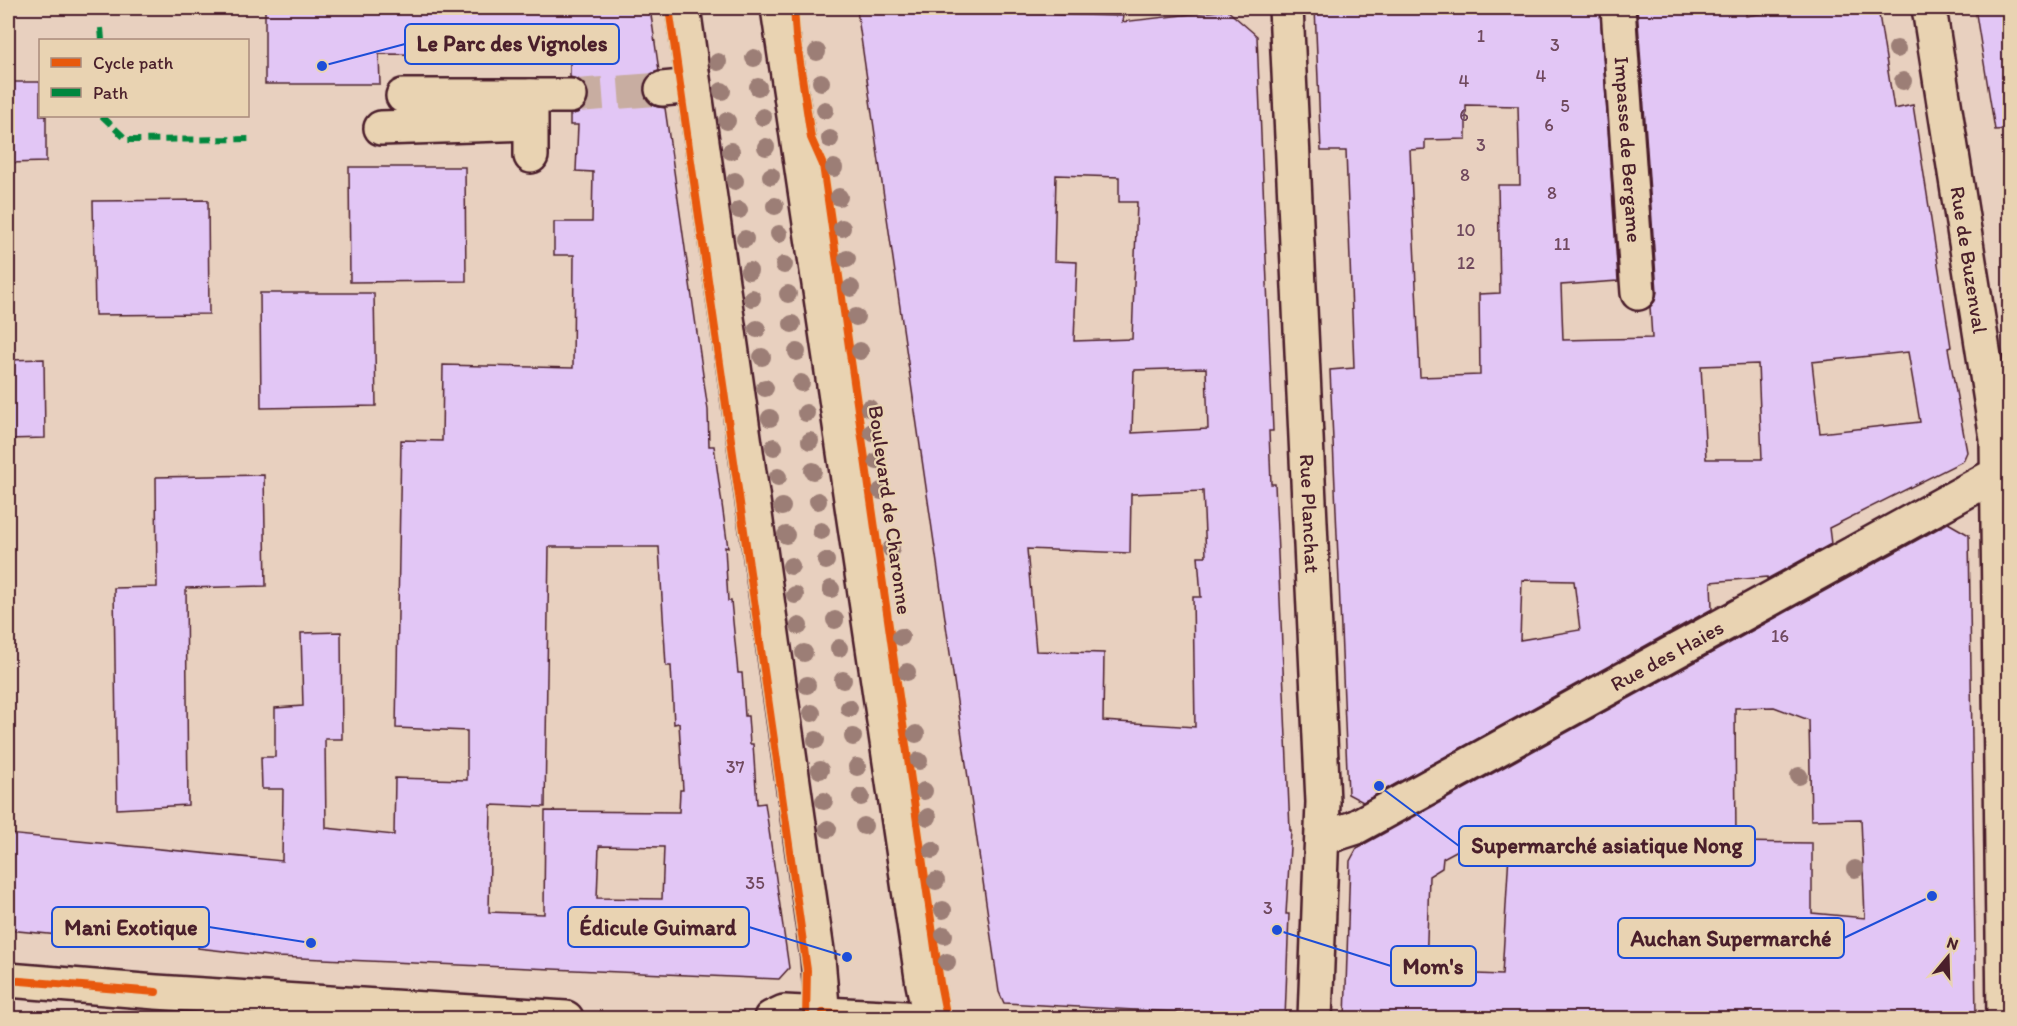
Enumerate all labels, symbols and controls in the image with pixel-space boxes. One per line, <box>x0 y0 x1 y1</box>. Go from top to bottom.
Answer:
callout: Le Parc des Vignoles <box>405 24 619 64</box>
house number: 1 <box>1477 25 1485 47</box>
text: Le Parc des Vignoles <box>417 30 608 57</box>
house number: 3 <box>1550 34 1560 56</box>
legend <box>39 39 249 117</box>
text: Cycle path <box>93 52 174 74</box>
street label: Impasse de Bergame <box>1609 56 1647 244</box>
house number: 4 <box>1536 65 1547 87</box>
house number: 4 <box>1459 70 1470 92</box>
text: Path <box>93 82 128 104</box>
house number: 5 <box>1560 95 1570 117</box>
house number: 6 <box>1459 104 1469 126</box>
house number: 6 <box>1544 114 1554 136</box>
house number: 3 <box>1476 134 1486 156</box>
house number: 8 <box>1460 164 1470 186</box>
house number: 8 <box>1547 182 1557 204</box>
street label: Rue de Buzenval <box>1945 184 1993 335</box>
house number: 10 <box>1456 219 1476 241</box>
house number: 11 <box>1554 233 1570 255</box>
house number: 12 <box>1457 252 1475 274</box>
street label: Boulevard de Charonne <box>863 404 918 616</box>
street label: Rue Planchat <box>1295 453 1325 574</box>
street label: Rue des Haies <box>1606 614 1728 696</box>
house number: 16 <box>1771 625 1789 647</box>
house number: 37 <box>726 756 744 778</box>
callout: Supermarché asiatique Nong <box>1459 826 1755 866</box>
text: Supermarché asiatique Nong <box>1471 832 1744 859</box>
house number: 35 <box>745 872 765 894</box>
house number: 3 <box>1263 897 1273 919</box>
callout: Mani Exotique <box>52 907 209 947</box>
callout: Édicule Guimard <box>568 907 749 947</box>
text: Mani Exotique <box>64 914 198 941</box>
text: Édicule Guimard <box>580 914 737 941</box>
callout: Auchan Supermarché <box>1618 918 1844 958</box>
text: Auchan Supermarché <box>1629 925 1832 952</box>
north arrow <box>1918 927 1978 987</box>
text: N <box>1945 933 1961 954</box>
callout: Mom's <box>1391 946 1476 986</box>
text: Mom's <box>1403 953 1464 980</box>

